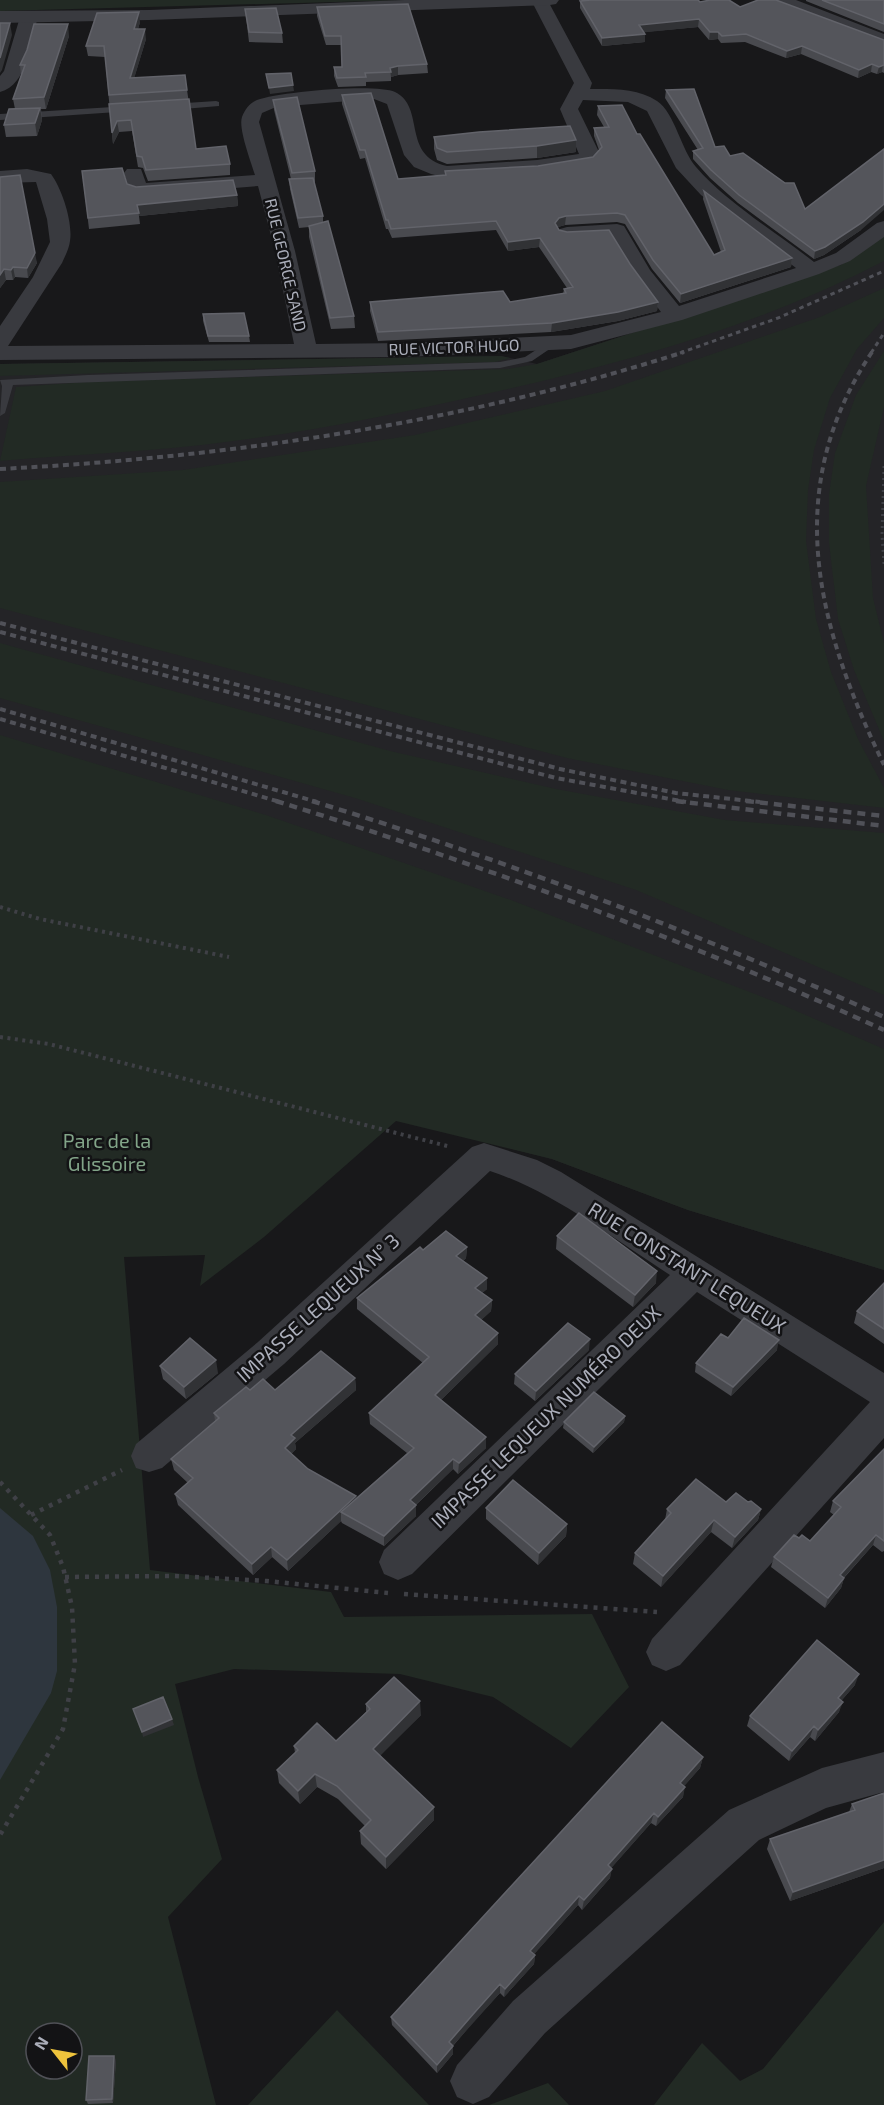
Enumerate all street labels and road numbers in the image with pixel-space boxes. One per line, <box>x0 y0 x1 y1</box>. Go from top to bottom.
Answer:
street label: RUE GEORGE SAND <box>262 197 311 333</box>
street label: RUE VICTOR HUGO <box>388 335 520 358</box>
street label: RUE CONSTANT LEQUEUX <box>584 1196 791 1338</box>
street label: IMPASSE LEQUEUX N° 3 <box>231 1228 404 1387</box>
street label: IMPASSE LEQUEUX NUMÉRO DEUX <box>425 1300 665 1533</box>

